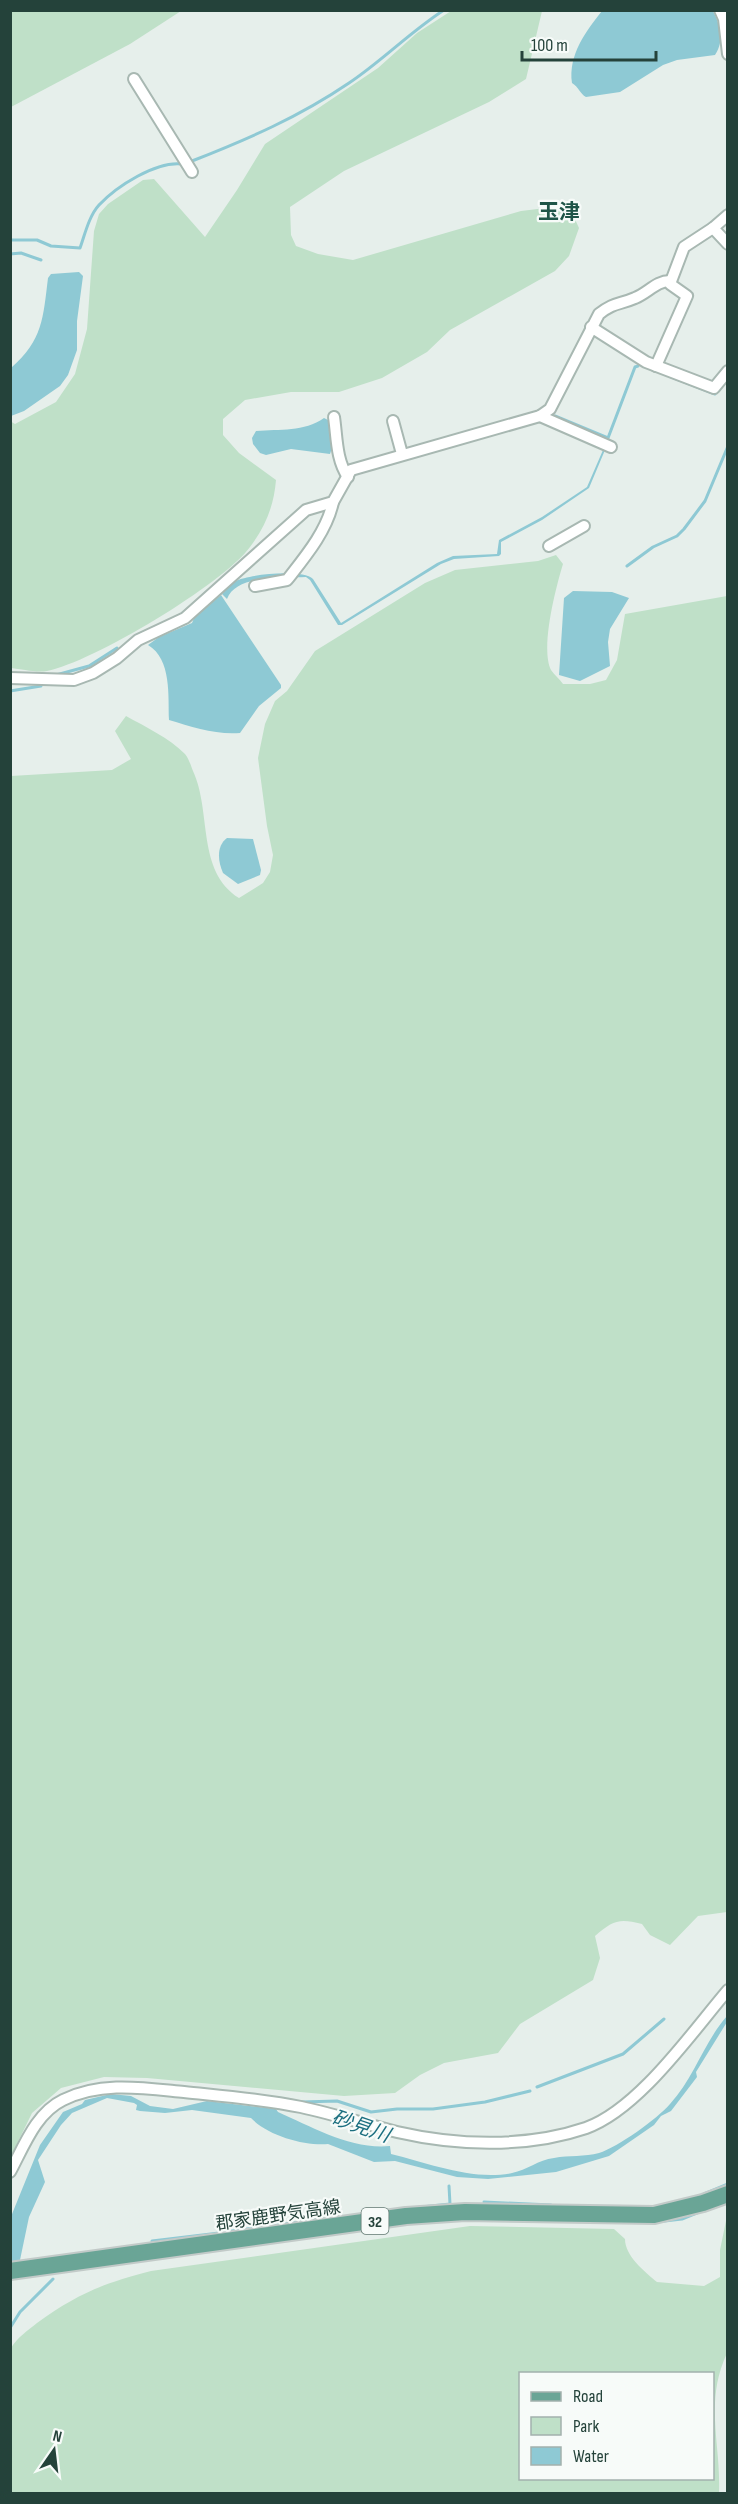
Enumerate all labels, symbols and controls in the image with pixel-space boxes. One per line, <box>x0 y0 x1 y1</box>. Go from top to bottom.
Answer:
scale bar <box>522 24 656 62</box>
text: 100 m <box>531 35 568 56</box>
district label: 玉津 <box>538 200 580 225</box>
water label: 砂見川 <box>328 2106 395 2149</box>
street label: 郡家鹿野気高線 <box>214 2196 342 2235</box>
road number: 32 <box>362 2208 388 2234</box>
legend <box>519 2372 714 2480</box>
text: Road <box>573 2386 603 2407</box>
text: Park <box>573 2416 599 2437</box>
north arrow <box>24 2420 84 2480</box>
text: N <box>51 2427 64 2447</box>
text: Water <box>573 2446 609 2467</box>

